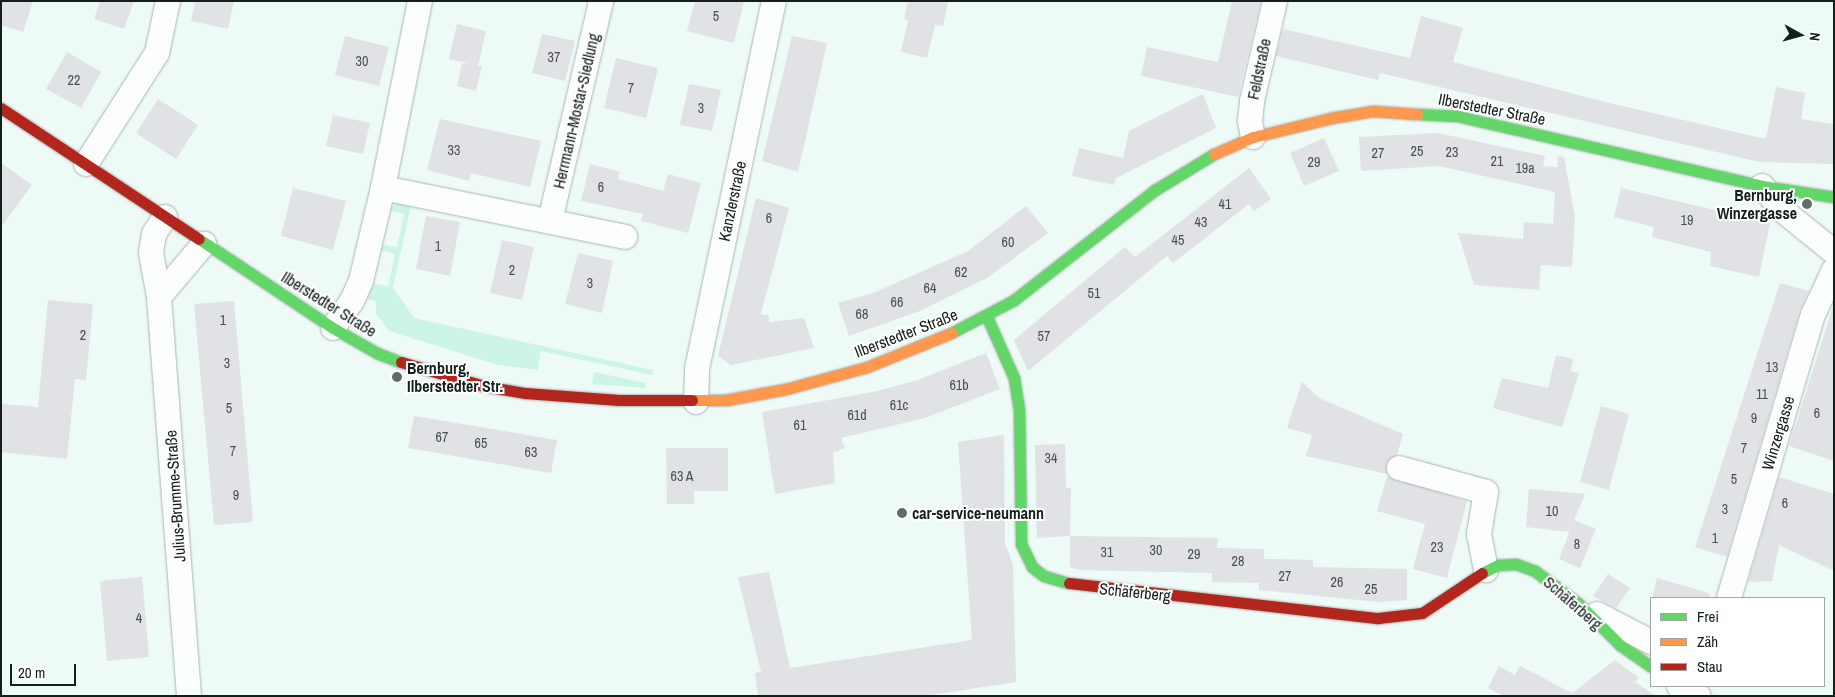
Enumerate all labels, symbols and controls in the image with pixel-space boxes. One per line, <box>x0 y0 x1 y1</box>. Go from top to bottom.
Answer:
house number: 5 <box>713 8 719 24</box>
north arrow <box>1775 10 1825 60</box>
street label: Herrmann-Mostar-Siedlung <box>549 31 603 191</box>
text: N <box>1805 32 1824 42</box>
street label: Feldstraße <box>1243 37 1275 101</box>
house number: 37 <box>548 49 560 65</box>
house number: 30 <box>356 53 368 69</box>
house number: 22 <box>68 72 80 88</box>
house number: 7 <box>628 80 634 96</box>
street label: Ilberstedter Straße <box>1437 89 1547 129</box>
house number: 3 <box>698 100 704 116</box>
house number: 33 <box>448 142 460 158</box>
house number: 25 <box>1411 143 1423 159</box>
house number: 23 <box>1446 144 1458 160</box>
house number: 27 <box>1372 145 1384 161</box>
house number: 21 <box>1491 153 1503 169</box>
house number: 29 <box>1308 154 1320 170</box>
street label: Kanzlerstraße <box>714 159 750 243</box>
house number: 19a <box>1515 160 1535 176</box>
house number: 6 <box>598 179 604 195</box>
place label: Bernburg, Winzergasse <box>1717 185 1797 223</box>
house number: 41 <box>1219 196 1231 212</box>
marker: Bernburg, Winzergasse <box>1801 198 1813 210</box>
house number: 6 <box>766 210 772 226</box>
house number: 19 <box>1681 212 1693 228</box>
house number: 43 <box>1195 214 1207 230</box>
house number: 45 <box>1172 232 1184 248</box>
house number: 60 <box>1002 234 1014 250</box>
house number: 1 <box>435 238 441 254</box>
house number: 2 <box>509 262 515 278</box>
house number: 62 <box>955 264 967 280</box>
street label: Ilberstedter Straße <box>278 267 380 341</box>
house number: 3 <box>587 275 593 291</box>
house number: 64 <box>924 280 936 296</box>
house number: 51 <box>1088 285 1100 301</box>
house number: 66 <box>891 294 903 310</box>
street label: Ilberstedter Straße <box>852 305 960 361</box>
house number: 68 <box>856 306 868 322</box>
house number: 1 <box>220 312 226 328</box>
house number: 2 <box>80 327 86 343</box>
house number: 57 <box>1038 328 1050 344</box>
house number: 3 <box>224 355 230 371</box>
place label: Bernburg, Ilberstedter Str. <box>407 358 503 396</box>
house number: 13 <box>1766 359 1778 375</box>
marker: Bernburg, Ilberstedter Str. <box>391 371 403 383</box>
house number: 61b <box>949 377 969 393</box>
house number: 11 <box>1756 386 1768 402</box>
street label: Winzergasse <box>1758 394 1798 472</box>
house number: 61c <box>890 397 908 413</box>
house number: 5 <box>226 400 232 416</box>
house number: 6 <box>1814 405 1820 421</box>
house number: 61d <box>847 407 867 423</box>
house number: 9 <box>1751 410 1757 426</box>
house number: 61 <box>794 417 806 433</box>
house number: 67 <box>436 429 448 445</box>
street label: Julius-Brumme-Straße <box>161 430 189 562</box>
house number: 65 <box>475 435 487 451</box>
house number: 7 <box>1741 440 1747 456</box>
house number: 7 <box>230 443 236 459</box>
house number: 63 <box>525 444 537 460</box>
house number: 34 <box>1045 450 1057 466</box>
house number: 63 A <box>670 468 694 484</box>
house number: 5 <box>1731 471 1737 487</box>
house number: 9 <box>233 487 239 503</box>
house number: 6 <box>1782 495 1788 511</box>
house number: 3 <box>1722 501 1728 517</box>
place label: car-service-neumann <box>912 503 1044 523</box>
house number: 10 <box>1546 503 1558 519</box>
marker: car-service-neumann <box>896 507 908 519</box>
house number: 1 <box>1712 530 1718 546</box>
house number: 8 <box>1574 536 1580 552</box>
house number: 23 <box>1431 539 1443 555</box>
house number: 30 <box>1150 542 1162 558</box>
house number: 31 <box>1101 544 1113 560</box>
house number: 29 <box>1188 546 1200 562</box>
house number: 28 <box>1232 553 1244 569</box>
house number: 27 <box>1279 568 1291 584</box>
street label: Schäferberg <box>1540 572 1606 634</box>
house number: 26 <box>1331 574 1343 590</box>
street label: Schäferberg <box>1098 579 1172 605</box>
house number: 25 <box>1365 581 1377 597</box>
legend <box>1650 597 1825 687</box>
text: Frei <box>1697 606 1719 627</box>
house number: 4 <box>136 610 142 626</box>
text: Zäh <box>1697 631 1718 652</box>
scale bar <box>12 654 79 686</box>
text: Stau <box>1697 656 1722 677</box>
text: 20 m <box>18 662 45 683</box>

